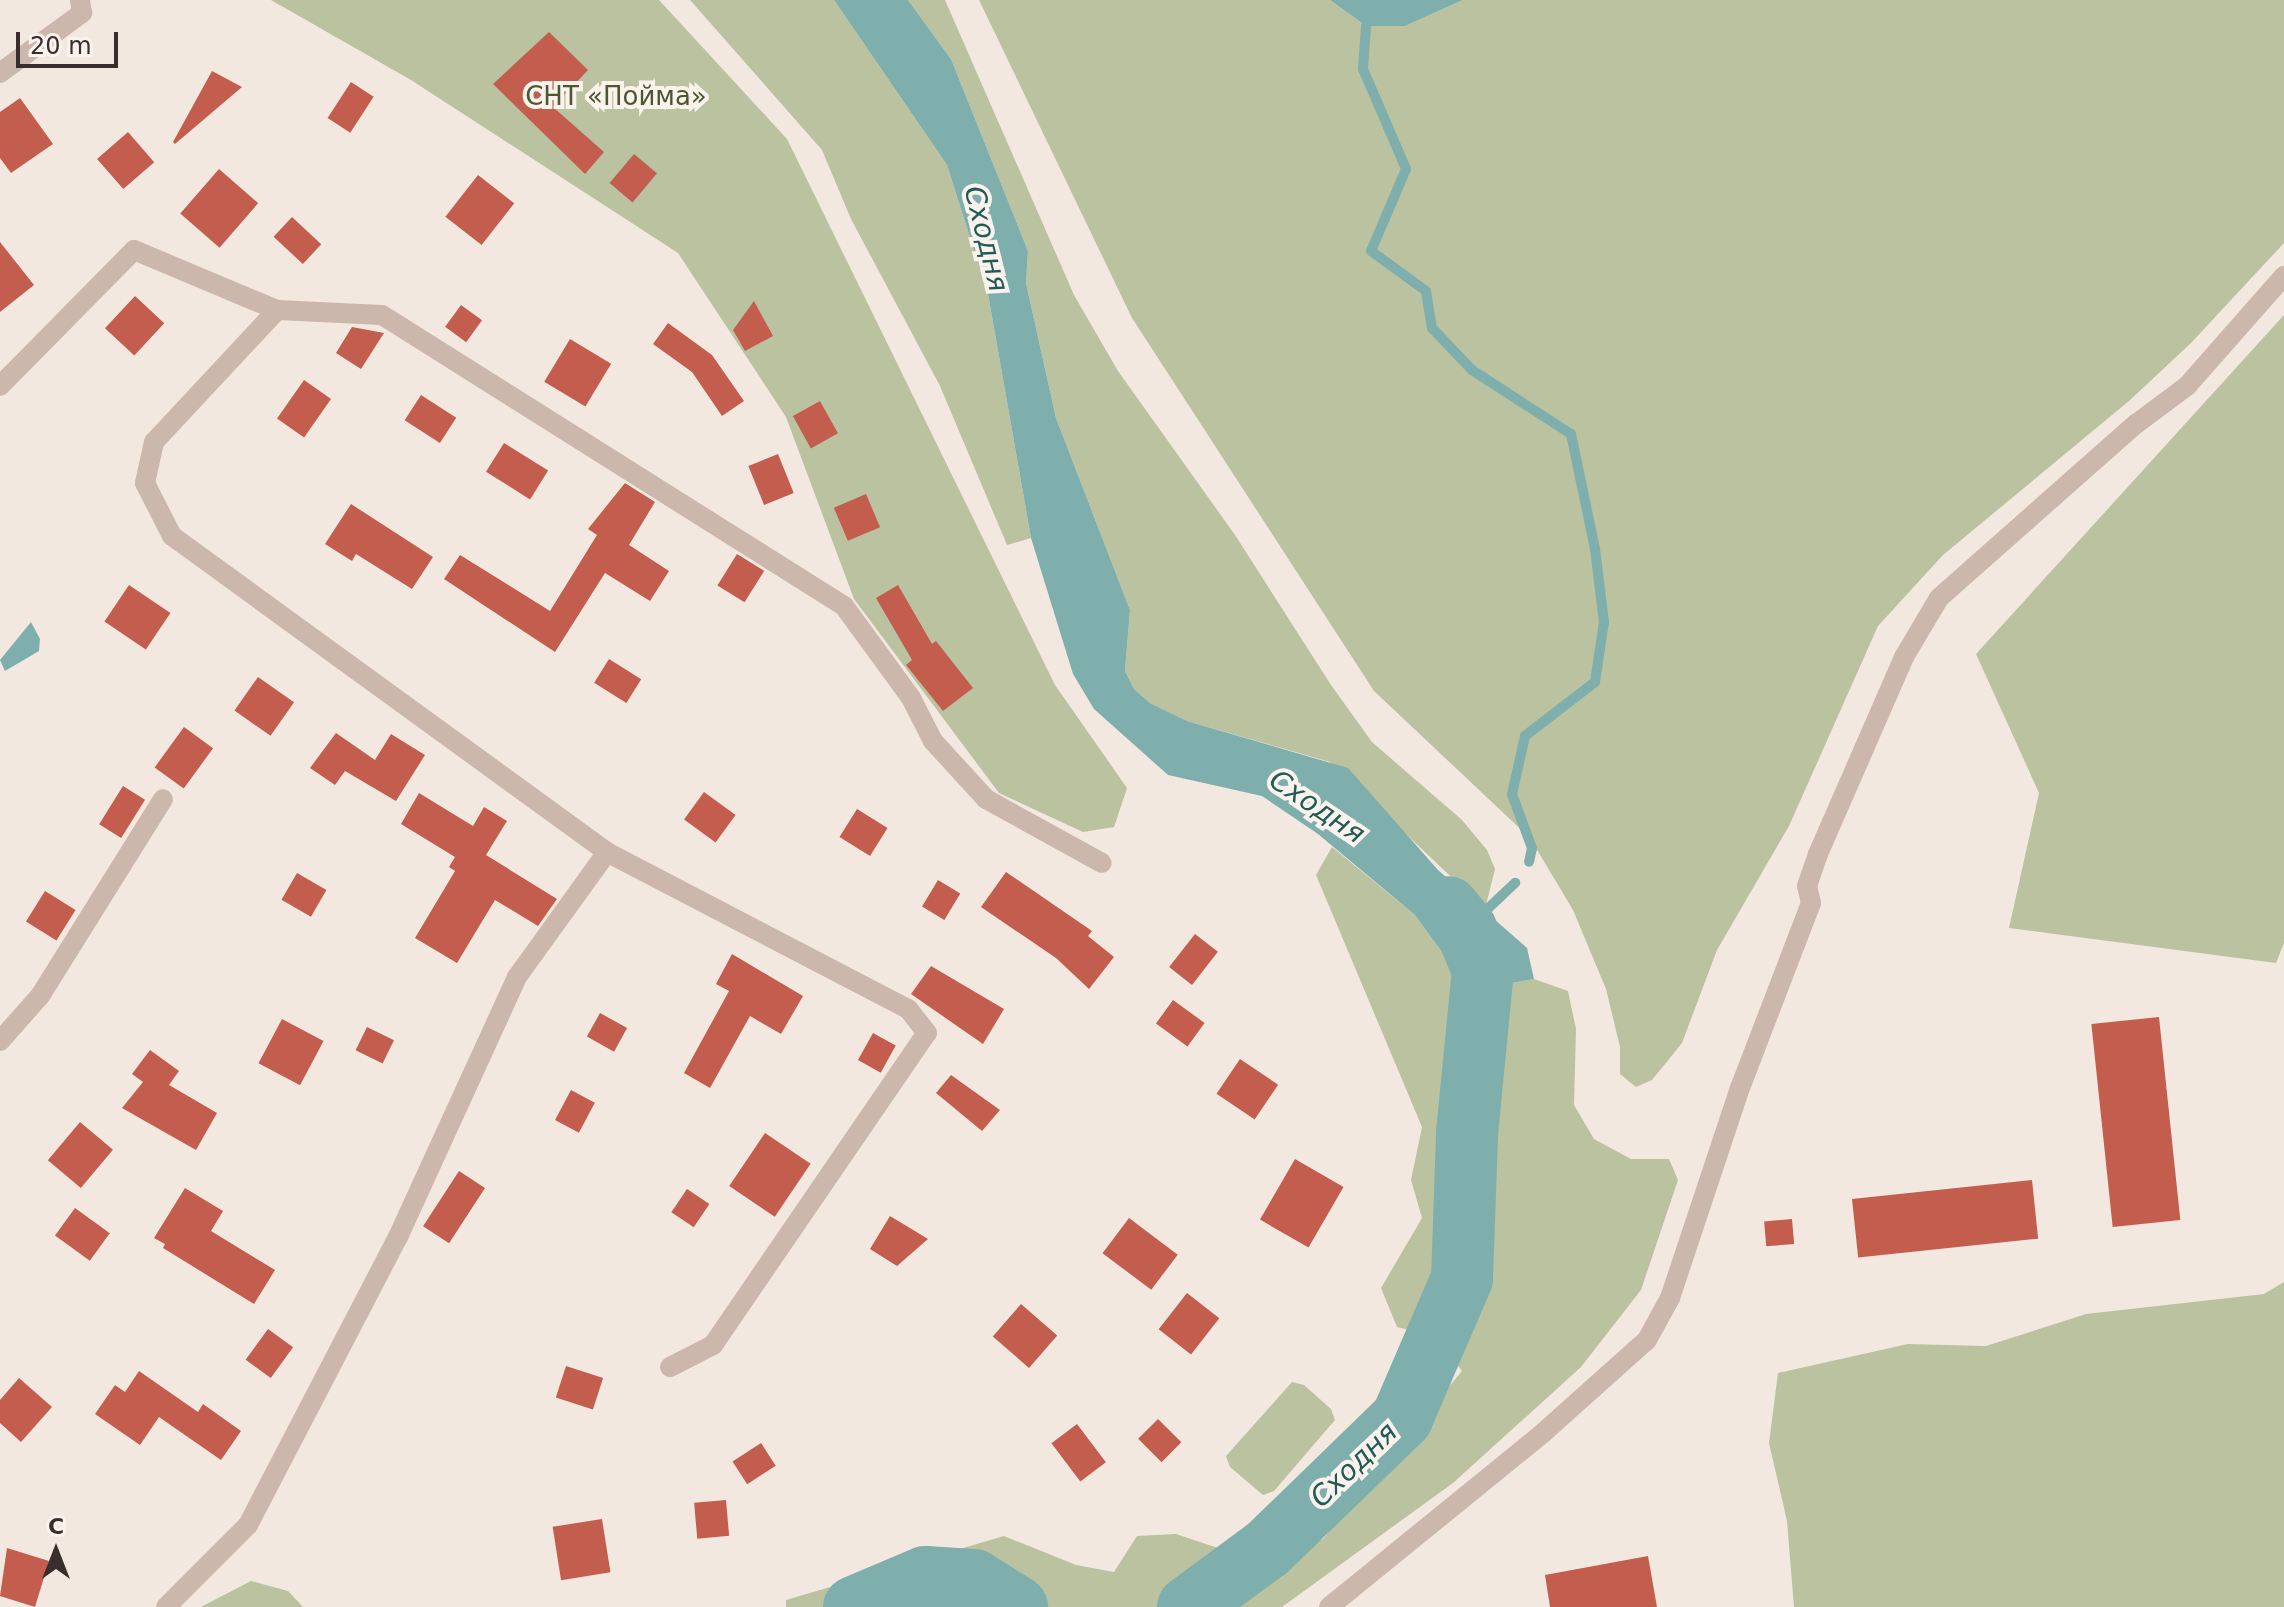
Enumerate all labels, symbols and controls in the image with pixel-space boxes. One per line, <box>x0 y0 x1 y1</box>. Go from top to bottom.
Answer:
scale bar <box>20 16 122 66</box>
text: 20 m <box>30 32 92 60</box>
park label: СНТ «Пойма» <box>525 81 707 113</box>
water label: Сходня <box>957 183 1015 295</box>
water label: Сходня <box>1263 763 1371 851</box>
water label: Сходня <box>1304 1415 1404 1515</box>
north arrow <box>16 1511 96 1591</box>
text: С <box>48 1514 64 1539</box>

